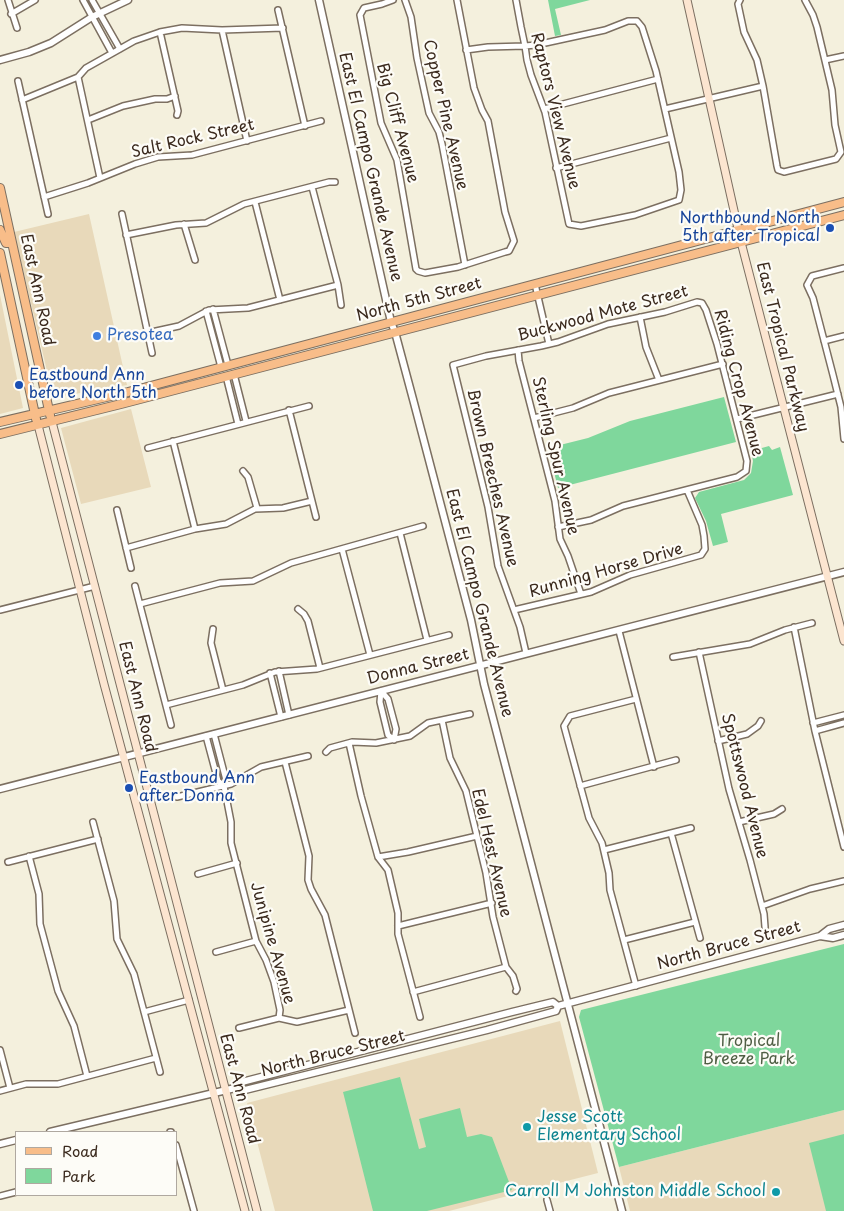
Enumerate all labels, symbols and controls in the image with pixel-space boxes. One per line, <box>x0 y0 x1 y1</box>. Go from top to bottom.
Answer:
street label: Raptors View Avenue <box>526 31 584 191</box>
street label: Copper Pine Avenue <box>418 38 472 192</box>
street label: East El Campo Grande Avenue <box>334 51 406 283</box>
street label: Big Cliff Avenue <box>372 61 422 185</box>
street label: Salt Rock Street <box>130 116 256 162</box>
place label: Northbound North 5th after Tropical <box>680 209 820 247</box>
marker: Northbound North 5th after Tropical <box>824 222 836 234</box>
street label: East Ann Road <box>16 232 58 348</box>
street label: East Tropical Parkway <box>752 260 812 434</box>
street label: North 5th Street <box>354 274 484 326</box>
street label: Buckwood Mote Street <box>516 282 690 346</box>
street label: Riding Crop Avenue <box>709 307 767 459</box>
place label: Presotea <box>107 326 173 346</box>
marker: Presotea <box>91 330 103 342</box>
place label: Eastbound Ann before North 5th <box>29 366 157 404</box>
street label: Sterling Spur Avenue <box>527 375 583 537</box>
marker: Eastbound Ann before North 5th <box>13 379 25 391</box>
street label: Brown Breeches Avenue <box>462 387 522 569</box>
street label: East El Campo Grande Avenue <box>441 487 517 719</box>
street label: Running Horse Drive <box>527 540 685 602</box>
street label: East Ann Road <box>114 639 160 755</box>
street label: Donna Street <box>365 645 471 689</box>
street label: Spottswood Avenue <box>717 711 771 861</box>
place label: Eastbound Ann after Donna <box>139 769 255 807</box>
marker: Eastbound Ann after Donna <box>123 782 135 794</box>
street label: Edel Hest Avenue <box>467 787 515 919</box>
street label: Junipine Avenue <box>245 880 299 1006</box>
street label: North Bruce Street <box>655 918 803 974</box>
street label: North Bruce Street <box>259 1027 407 1081</box>
street label: East Ann Road <box>215 1032 263 1146</box>
park label: Tropical Breeze Park <box>703 1032 795 1070</box>
place label: Jesse Scott Elementary School <box>537 1108 681 1146</box>
marker: Jesse Scott Elementary School <box>521 1121 533 1133</box>
legend <box>15 1131 178 1196</box>
text: Road <box>62 1139 98 1162</box>
text: Park <box>62 1164 96 1187</box>
place label: Carroll M Johnston Middle School <box>505 1182 766 1202</box>
marker: Carroll M Johnston Middle School <box>770 1186 782 1198</box>

